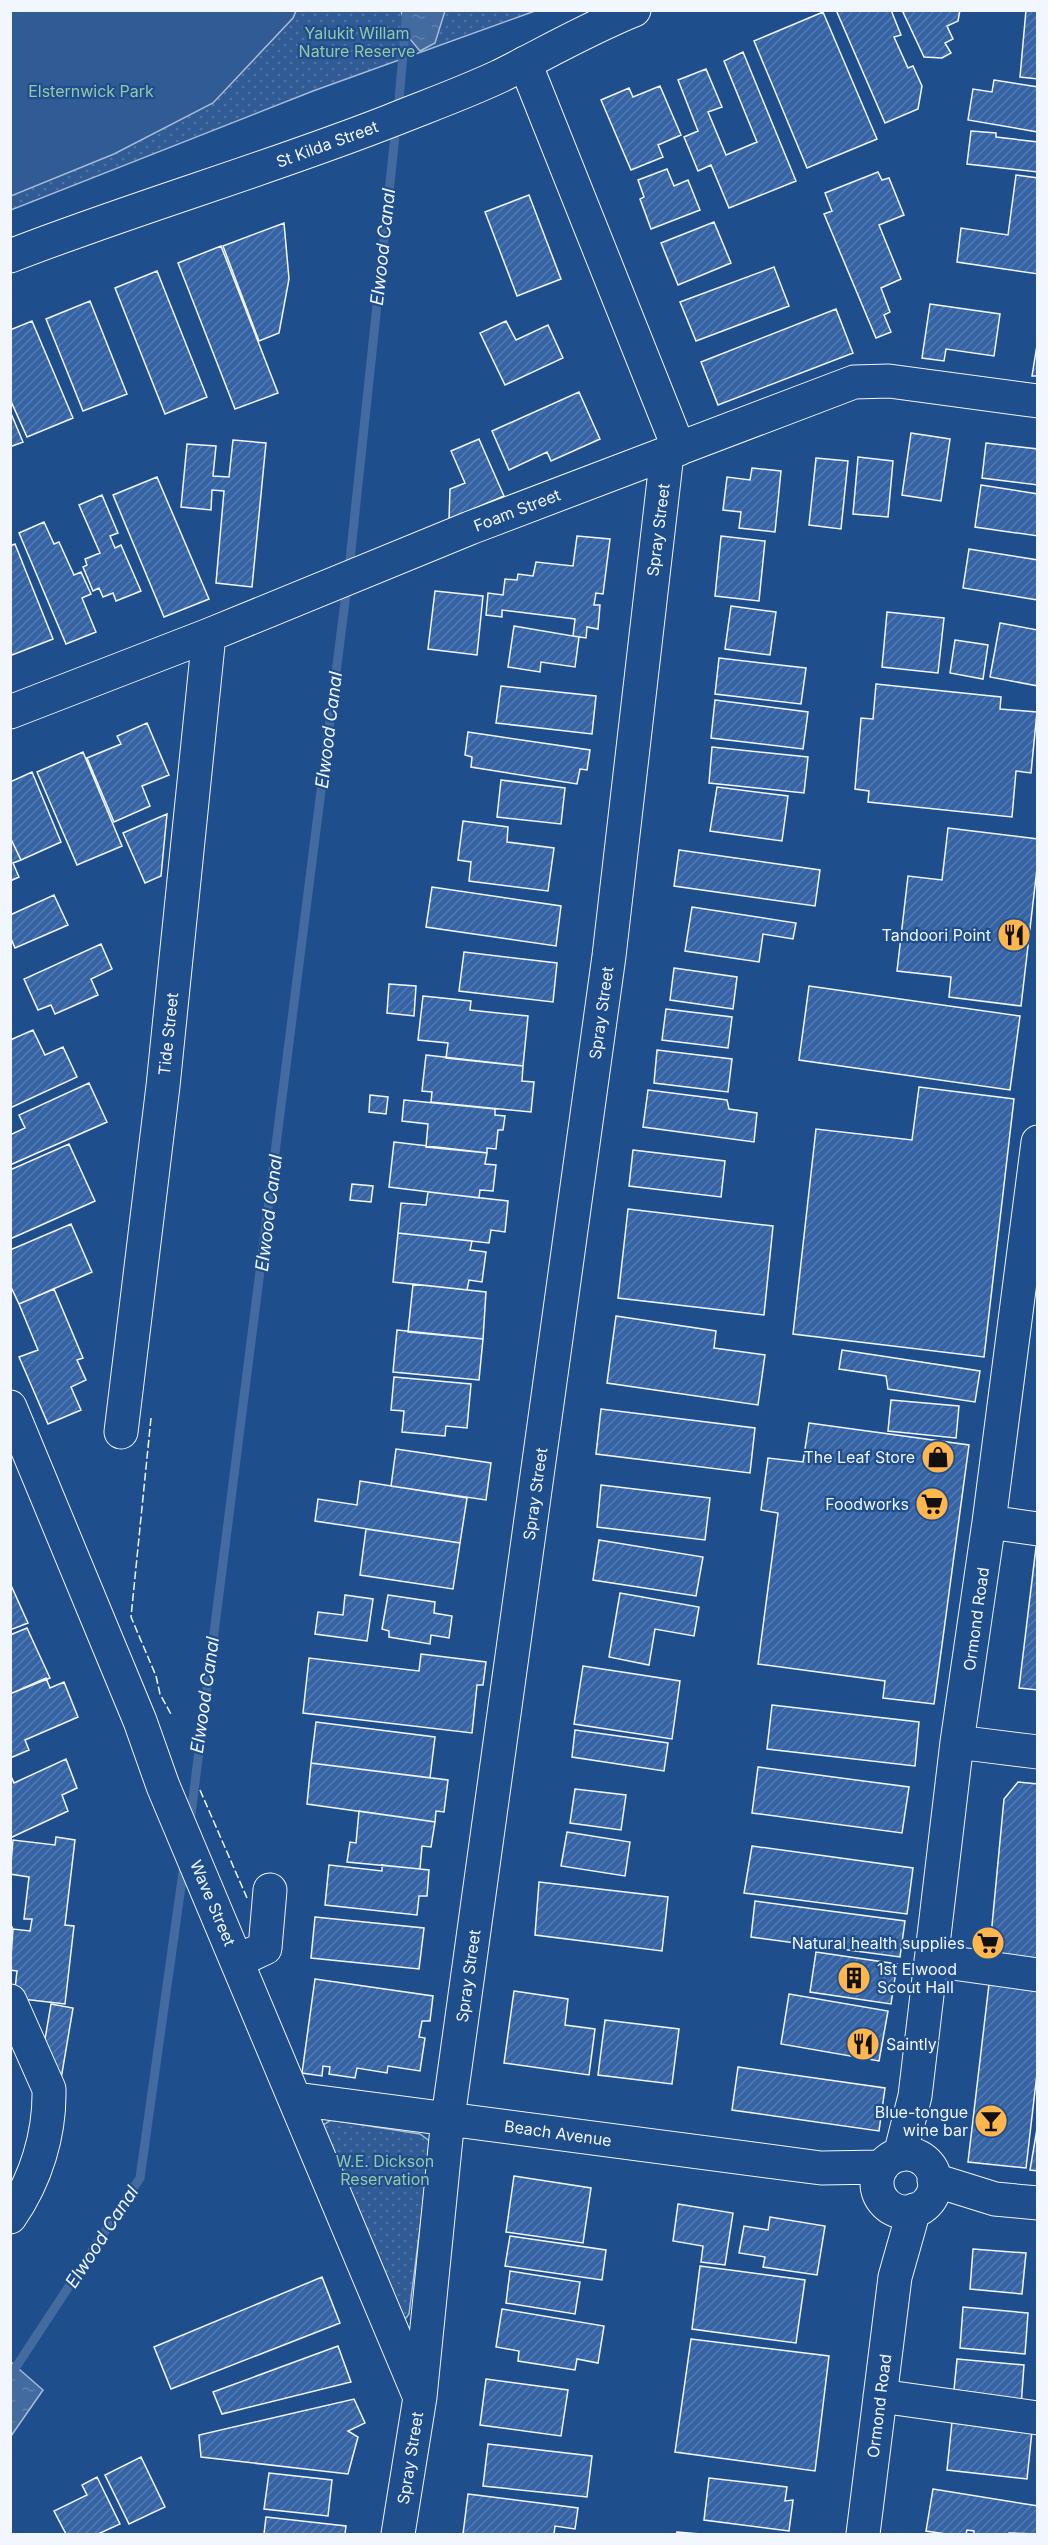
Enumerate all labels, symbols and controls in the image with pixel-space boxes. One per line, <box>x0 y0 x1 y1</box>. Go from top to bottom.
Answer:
park label: Yalukit Willam Nature Reserve <box>299 23 415 61</box>
park label: Elsternwick Park <box>28 81 154 101</box>
street label: St Kilda Street <box>273 116 381 172</box>
water label: Elwood Canal <box>366 187 399 306</box>
street label: Spray Street <box>642 482 674 578</box>
street label: Foam Street <box>471 484 563 536</box>
water label: Elwood Canal <box>311 670 346 790</box>
restaurant icon: Tandoori Point <box>996 917 1032 953</box>
place label: Tandoori Point <box>881 925 991 945</box>
street label: Spray Street <box>585 965 617 1061</box>
street label: Tide Street <box>154 992 182 1076</box>
water label: Elwood Canal <box>251 1153 286 1273</box>
shop icon: The Leaf Store <box>920 1439 956 1475</box>
street label: Spray Street <box>519 1446 551 1542</box>
place label: The Leaf Store <box>803 1447 915 1467</box>
supermarket icon: Foodworks <box>914 1486 950 1522</box>
place label: Foodworks <box>825 1494 909 1514</box>
street label: Ormond Road <box>959 1566 993 1672</box>
water label: Elwood Canal <box>186 1635 223 1755</box>
street label: Wave Street <box>186 1857 240 1949</box>
supermarket icon: Natural health supplies <box>970 1925 1006 1961</box>
street label: Spray Street <box>452 1928 484 2024</box>
place label: Natural health supplies <box>792 1933 965 1953</box>
place label: 1st Elwood Scout Hall <box>877 1959 957 1997</box>
building icon: 1st Elwood Scout Hall <box>836 1960 872 1996</box>
restaurant icon: Saintly <box>845 2026 881 2062</box>
place label: Saintly <box>886 2034 937 2054</box>
place label: Blue-tongue wine bar <box>875 2102 968 2140</box>
bar icon: Blue-tongue wine bar <box>973 2103 1009 2139</box>
street label: Beach Avenue <box>503 2116 613 2150</box>
park label: W.E. Dickson Reservation <box>336 2151 434 2189</box>
water label: Elwood Canal <box>61 2181 143 2292</box>
street label: Ormond Road <box>863 2353 895 2459</box>
street label: Spray Street <box>393 2410 427 2506</box>

